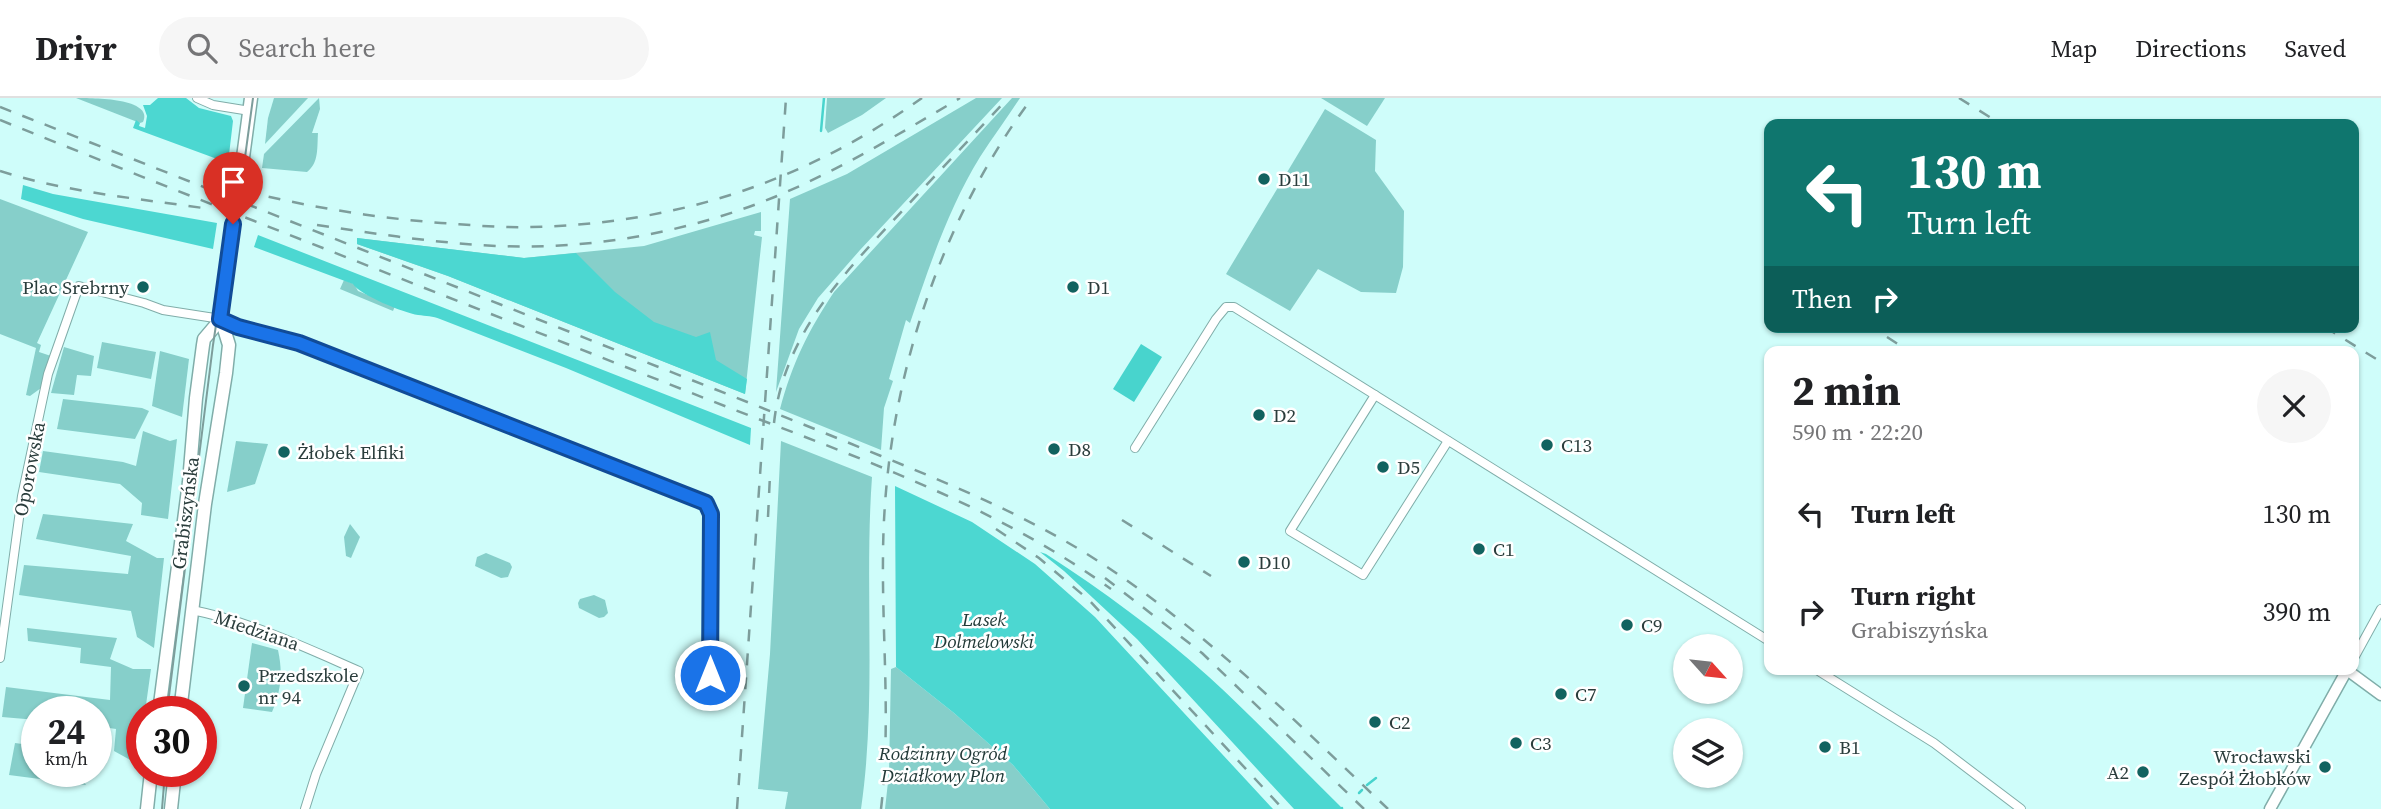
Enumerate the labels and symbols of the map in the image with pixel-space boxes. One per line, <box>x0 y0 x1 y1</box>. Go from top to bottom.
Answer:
pin <box>203 152 263 224</box>
place label: D11 <box>1278 166 1311 192</box>
marker: D11 <box>1256 171 1272 187</box>
place label: Plac Srebrny <box>22 274 129 300</box>
place label: D1 <box>1087 274 1110 300</box>
marker: Plac Srebrny <box>135 279 151 295</box>
marker: D1 <box>1065 279 1081 295</box>
place label: D2 <box>1273 402 1296 428</box>
marker: D2 <box>1251 407 1267 423</box>
street label: Oporowska <box>7 419 51 518</box>
place label: C13 <box>1561 432 1592 458</box>
place label: D8 <box>1068 436 1091 462</box>
marker: C13 <box>1539 437 1555 453</box>
place label: Żłobek Elfiki <box>298 439 405 465</box>
marker: D8 <box>1046 441 1062 457</box>
marker: Żłobek Elfiki <box>276 444 292 460</box>
place label: D5 <box>1397 454 1420 480</box>
street label: Grabiszyńska <box>165 455 205 571</box>
marker: D5 <box>1375 459 1391 475</box>
place label: C1 <box>1493 536 1515 562</box>
marker: C1 <box>1471 541 1487 557</box>
place label: D10 <box>1258 549 1291 575</box>
marker: D10 <box>1236 554 1252 570</box>
street label: Miedziana <box>211 603 303 657</box>
park label: Lasek Dolmelowski <box>933 606 1034 654</box>
place label: C9 <box>1641 612 1663 638</box>
marker: C9 <box>1619 617 1635 633</box>
north arrow <box>1673 634 1743 704</box>
position arrow <box>673 638 747 712</box>
place label: Przedszkole nr 94 <box>258 662 359 710</box>
marker: Przedszkole nr 94 <box>236 678 252 694</box>
place label: C7 <box>1575 681 1597 707</box>
marker: C7 <box>1553 686 1569 702</box>
speed limit sign: 30 <box>126 696 217 787</box>
place label: C2 <box>1389 709 1411 735</box>
marker: C2 <box>1367 714 1383 730</box>
place label: C3 <box>1530 730 1552 756</box>
place label: B1 <box>1839 734 1860 760</box>
marker: C3 <box>1508 735 1524 751</box>
marker: B1 <box>1817 739 1833 755</box>
park label: Rodzinny Ogród Działkowy Plon <box>878 740 1007 788</box>
place label: Wrocławski Zespół Żłobków <box>2179 743 2311 791</box>
place label: A2 <box>2107 759 2129 785</box>
marker: Wrocławski Zespół Żłobków <box>2317 759 2333 775</box>
marker: A2 <box>2135 764 2151 780</box>

